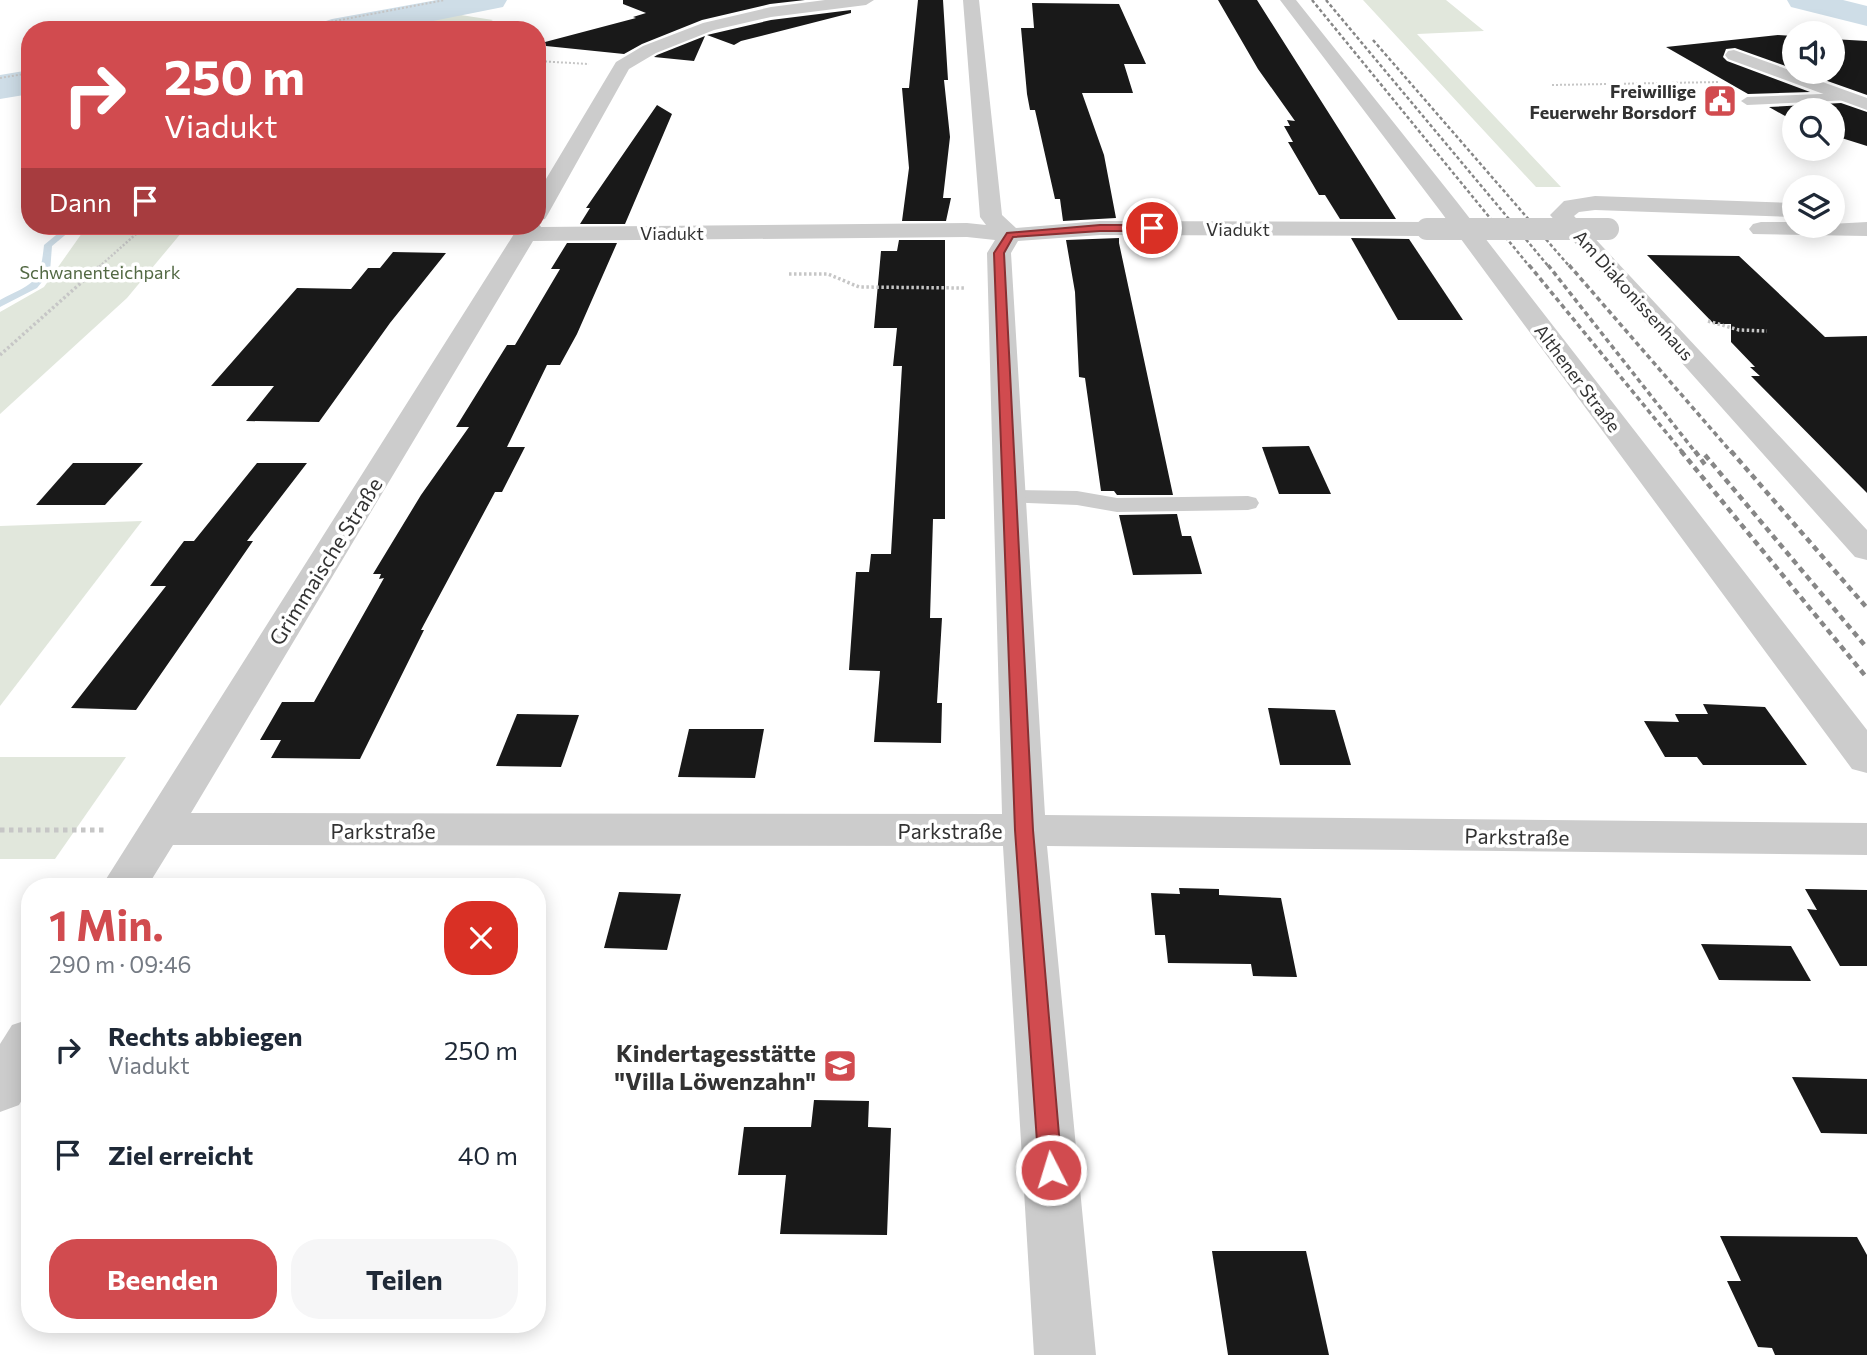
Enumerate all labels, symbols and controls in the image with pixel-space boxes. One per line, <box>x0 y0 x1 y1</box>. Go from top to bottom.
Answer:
map controls <box>1782 21 1845 238</box>
button: sound <box>1782 21 1845 84</box>
text: 250 m <box>164 45 305 105</box>
icon: right <box>49 49 140 140</box>
place label: Freiwillige Feuerwehr Borsdorf <box>1530 80 1697 123</box>
public building icon: Freiwillige Feuerwehr Borsdorf <box>1701 82 1739 120</box>
button: search <box>1782 98 1845 161</box>
text: Viadukt <box>164 105 278 145</box>
button: layers <box>1782 175 1845 238</box>
icon: arrive <box>126 182 164 220</box>
text: Dann <box>49 186 112 217</box>
pin <box>1122 198 1182 258</box>
icon: arrive <box>1133 209 1171 247</box>
street label: Viadukt <box>1206 218 1270 240</box>
street label: Viadukt <box>640 222 704 244</box>
street label: Am Diakonissenhaus <box>1570 225 1698 365</box>
park label: Schwanenteichpark <box>20 261 181 283</box>
street label: Althener Straße <box>1530 320 1626 436</box>
street label: Grimmaische Straße <box>263 473 387 649</box>
street label: Parkstraße <box>330 818 436 843</box>
street label: Parkstraße <box>897 818 1003 843</box>
street label: Parkstraße <box>1464 823 1570 849</box>
text: 1 Min. <box>49 898 164 950</box>
button: close <box>444 901 518 975</box>
text: 290 m · 09:46 <box>49 950 192 978</box>
text: Rechts abbiegen <box>108 1020 303 1051</box>
icon: right <box>49 1031 87 1069</box>
text: 250 m <box>444 1034 518 1065</box>
place label: Kindertagesstätte "Villa Löwenzahn" <box>615 1038 816 1095</box>
school or university icon: Kindertagesstätte "Villa Löwenzahn" <box>821 1047 859 1085</box>
text: Viadukt <box>108 1051 190 1079</box>
position arrow <box>1014 1133 1088 1207</box>
icon: arrive <box>49 1136 87 1174</box>
text: Ziel erreicht <box>108 1139 253 1170</box>
text: 40 m <box>458 1139 518 1170</box>
button: Beenden <box>49 1239 277 1319</box>
button: Teilen <box>291 1239 518 1319</box>

